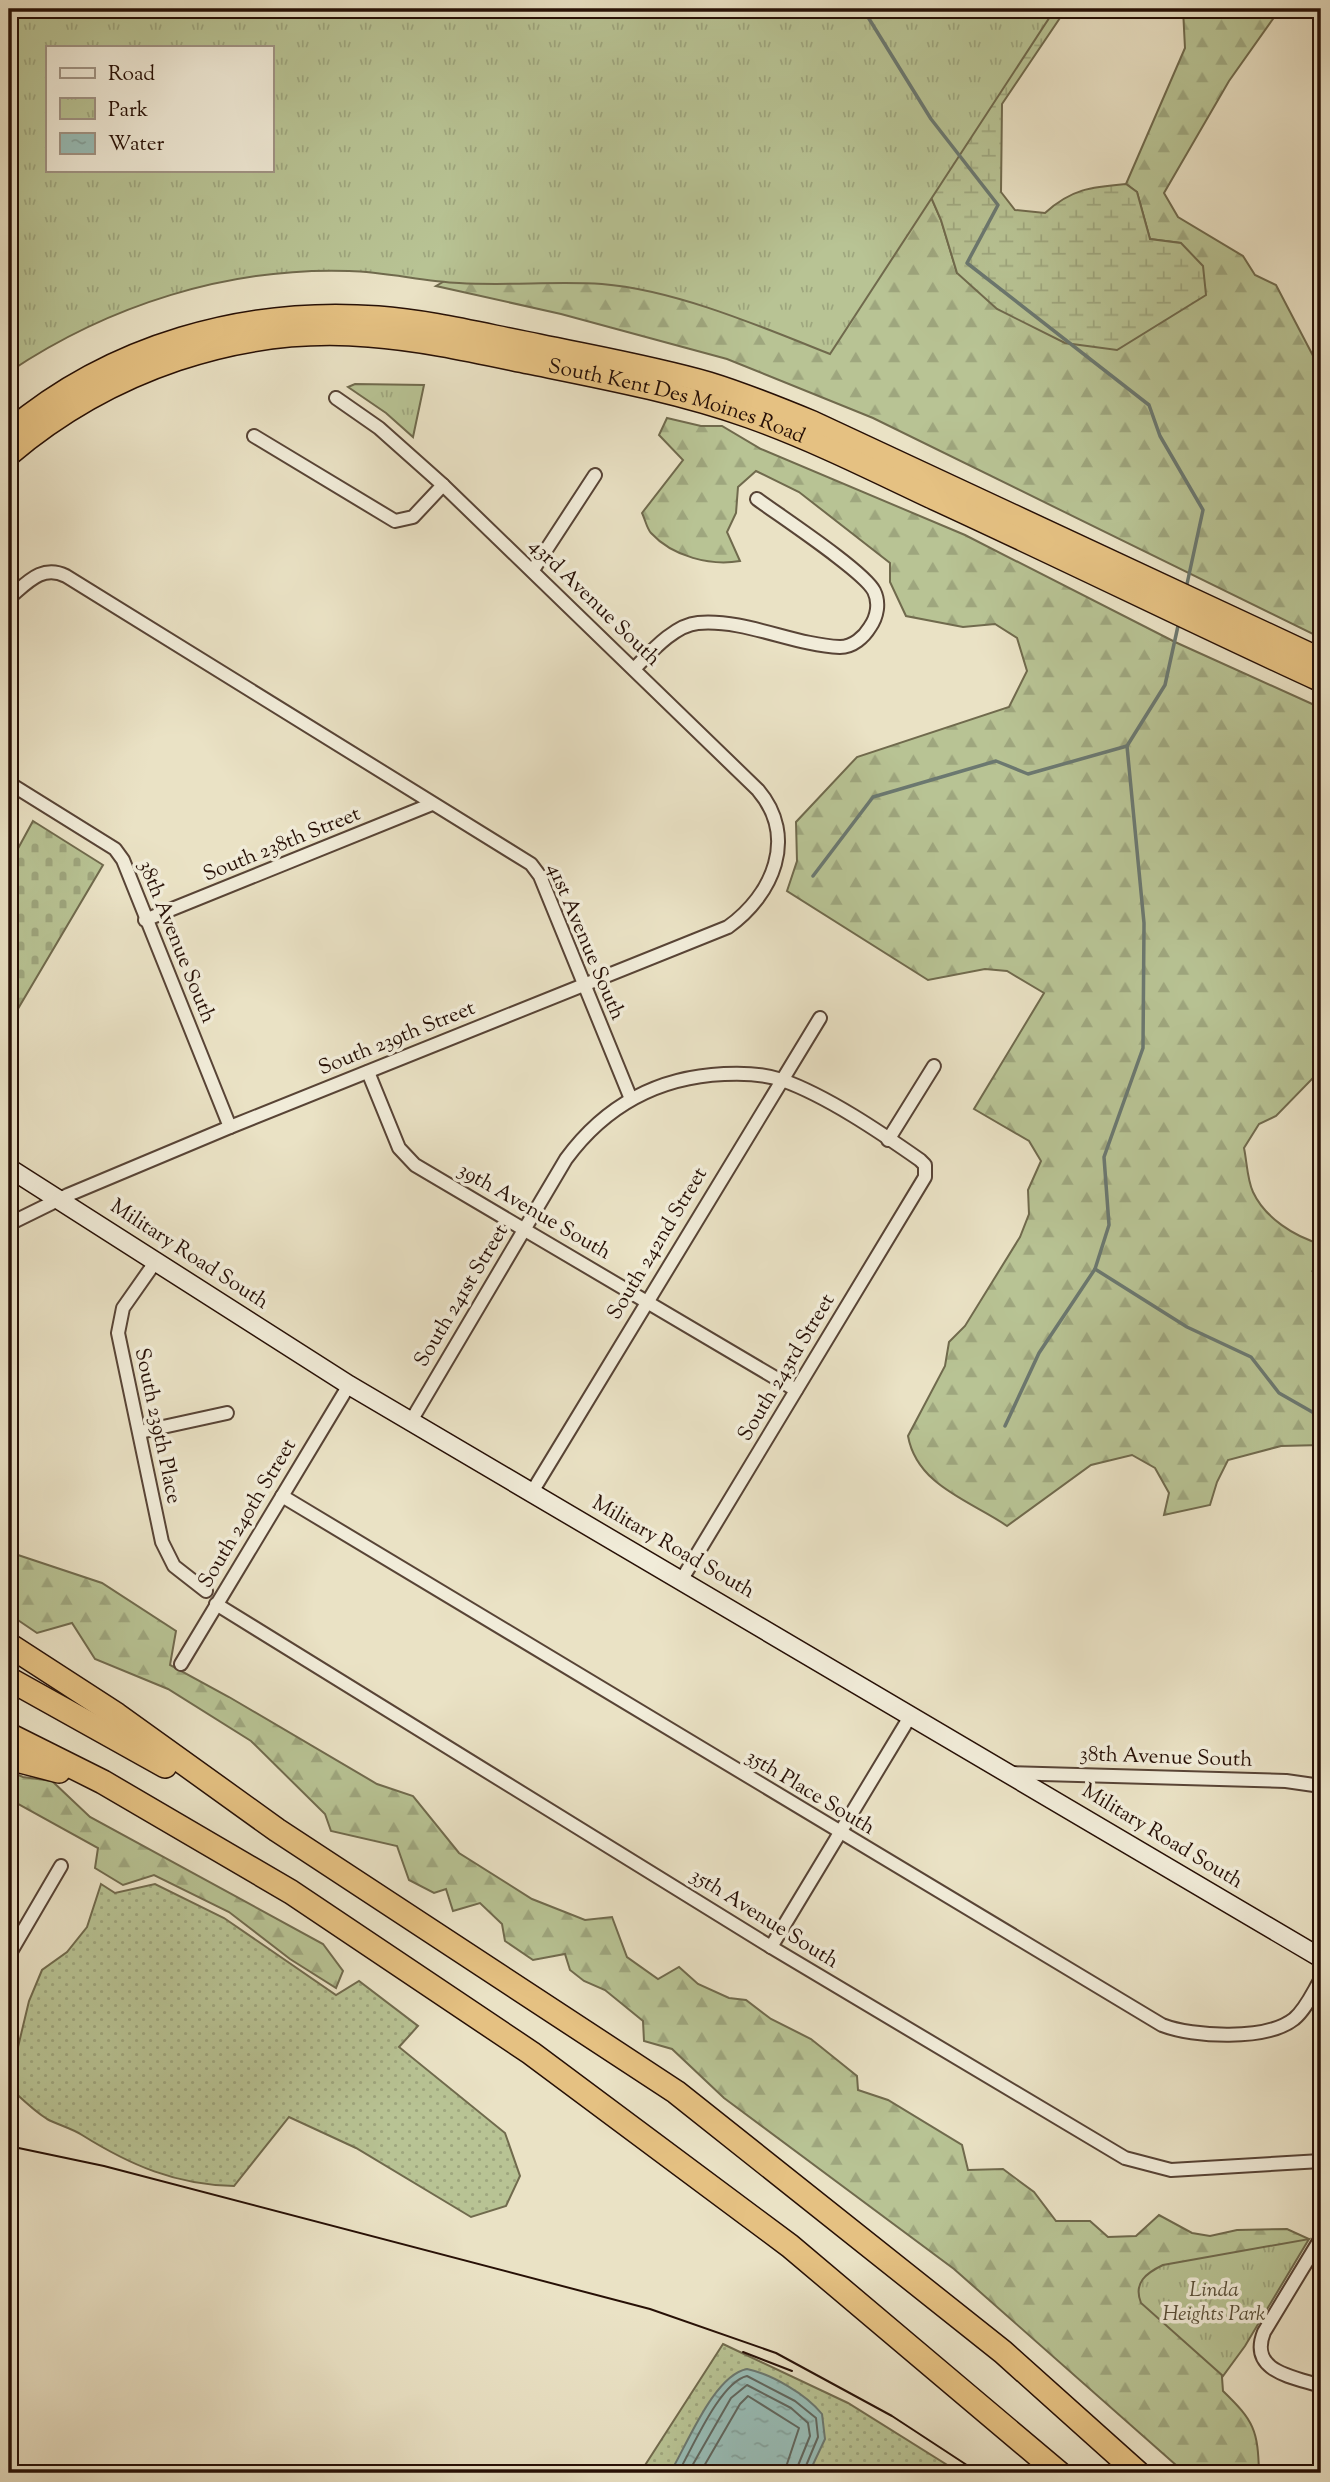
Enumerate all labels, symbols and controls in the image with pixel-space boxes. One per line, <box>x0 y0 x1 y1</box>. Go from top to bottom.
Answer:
legend <box>46 46 273 172</box>
text: Road <box>108 60 155 90</box>
text: Park <box>108 96 149 126</box>
text: Water <box>108 130 165 160</box>
street label: South Kent Des Moines Road <box>545 352 810 452</box>
street label: 43rd Avenue South <box>521 532 667 674</box>
street label: South 238th Street <box>199 800 365 890</box>
street label: 38th Avenue South <box>130 856 222 1028</box>
street label: 41st Avenue South <box>538 859 632 1025</box>
street label: South 239th Street <box>314 994 480 1084</box>
street label: 39th Avenue South <box>452 1156 616 1268</box>
street label: South 242nd Street <box>601 1162 715 1326</box>
street label: Military Road South <box>104 1192 274 1318</box>
street label: South 241st Street <box>407 1219 517 1373</box>
street label: South 243rd Street <box>731 1289 843 1447</box>
street label: South 239th Place <box>126 1345 188 1507</box>
street label: South 240th Street <box>191 1434 305 1594</box>
street label: Military Road South <box>586 1489 760 1607</box>
street label: 38th Avenue South <box>1079 1740 1253 1776</box>
street label: 35th Place South <box>740 1743 880 1843</box>
street label: Military Road South <box>1076 1777 1248 1897</box>
street label: 35th Avenue South <box>684 1861 844 1977</box>
park label: Linda Heights Park <box>1162 2276 1266 2330</box>

